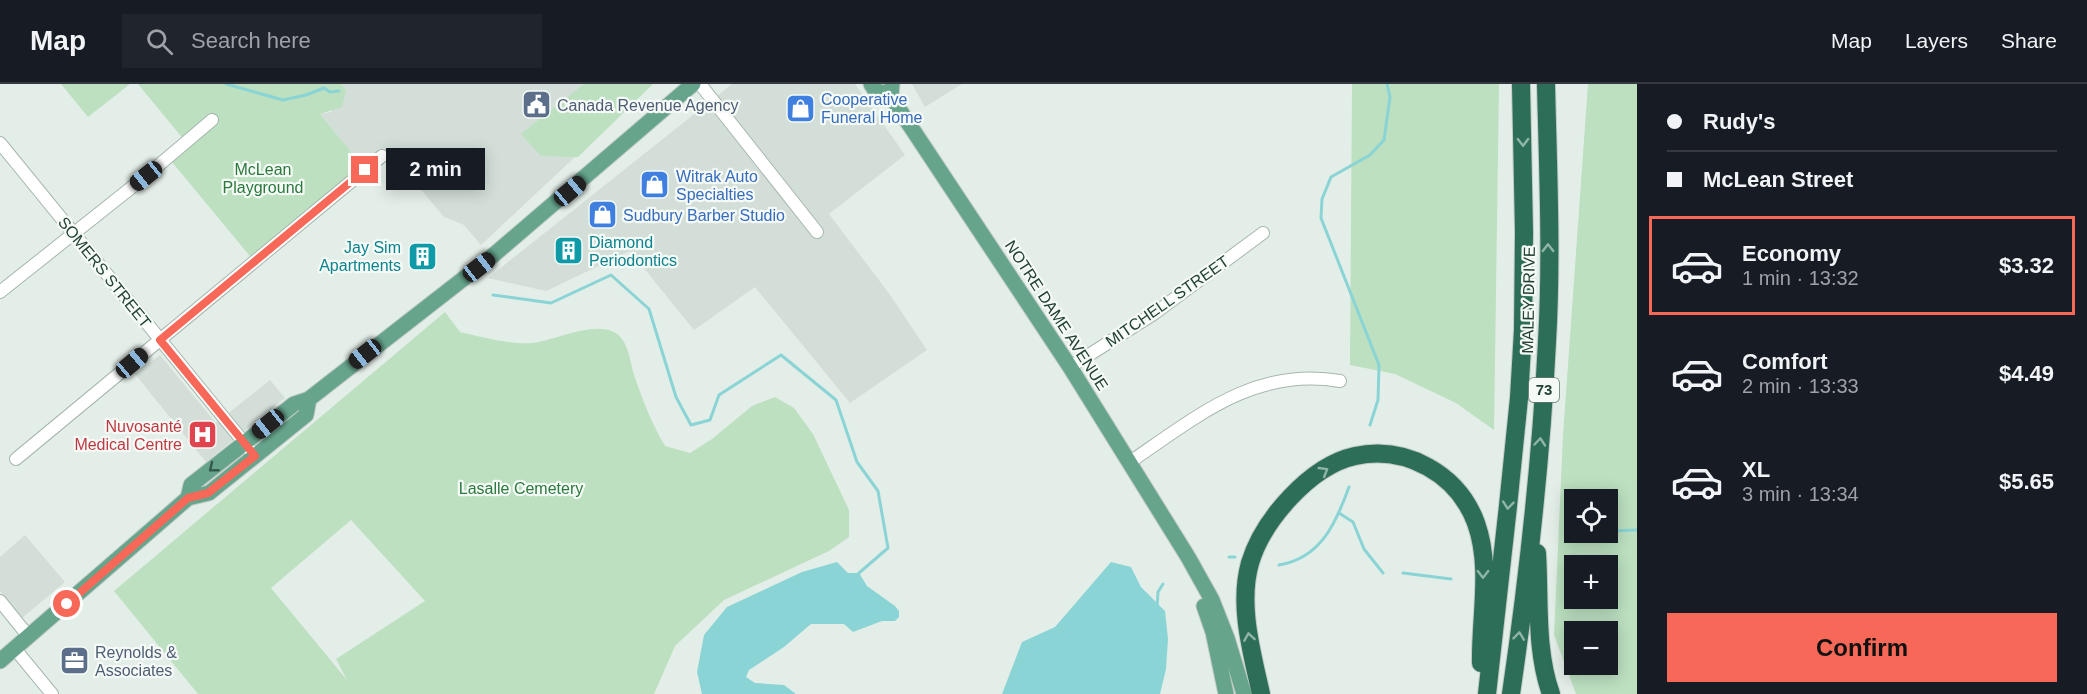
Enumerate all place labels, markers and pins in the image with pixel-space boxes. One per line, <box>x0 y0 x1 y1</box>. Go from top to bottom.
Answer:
public building icon: Canada Revenue Agency <box>520 89 552 121</box>
place label: Cooperative Funeral Home <box>821 91 922 126</box>
shop icon: Cooperative Funeral Home <box>784 92 816 124</box>
place label: Canada Revenue Agency <box>557 97 738 114</box>
place label: Witrak Auto Specialties <box>676 168 758 203</box>
shop icon: Witrak Auto Specialties <box>639 169 671 201</box>
shop icon: Sudbury Barber Studio <box>586 199 618 231</box>
place label: Sudbury Barber Studio <box>623 207 785 224</box>
place label: Diamond Periodontics <box>589 234 677 269</box>
building icon: Diamond Periodontics <box>552 235 584 267</box>
place label: Jay Sim Apartments <box>319 239 401 274</box>
building icon: Jay Sim Apartments <box>406 240 438 272</box>
place label: Nuvosanté Medical Centre <box>74 418 182 453</box>
hospital icon: Nuvosanté Medical Centre <box>187 419 219 451</box>
place label: Reynolds & Associates <box>95 644 177 679</box>
office icon: Reynolds & Associates <box>58 645 90 677</box>

